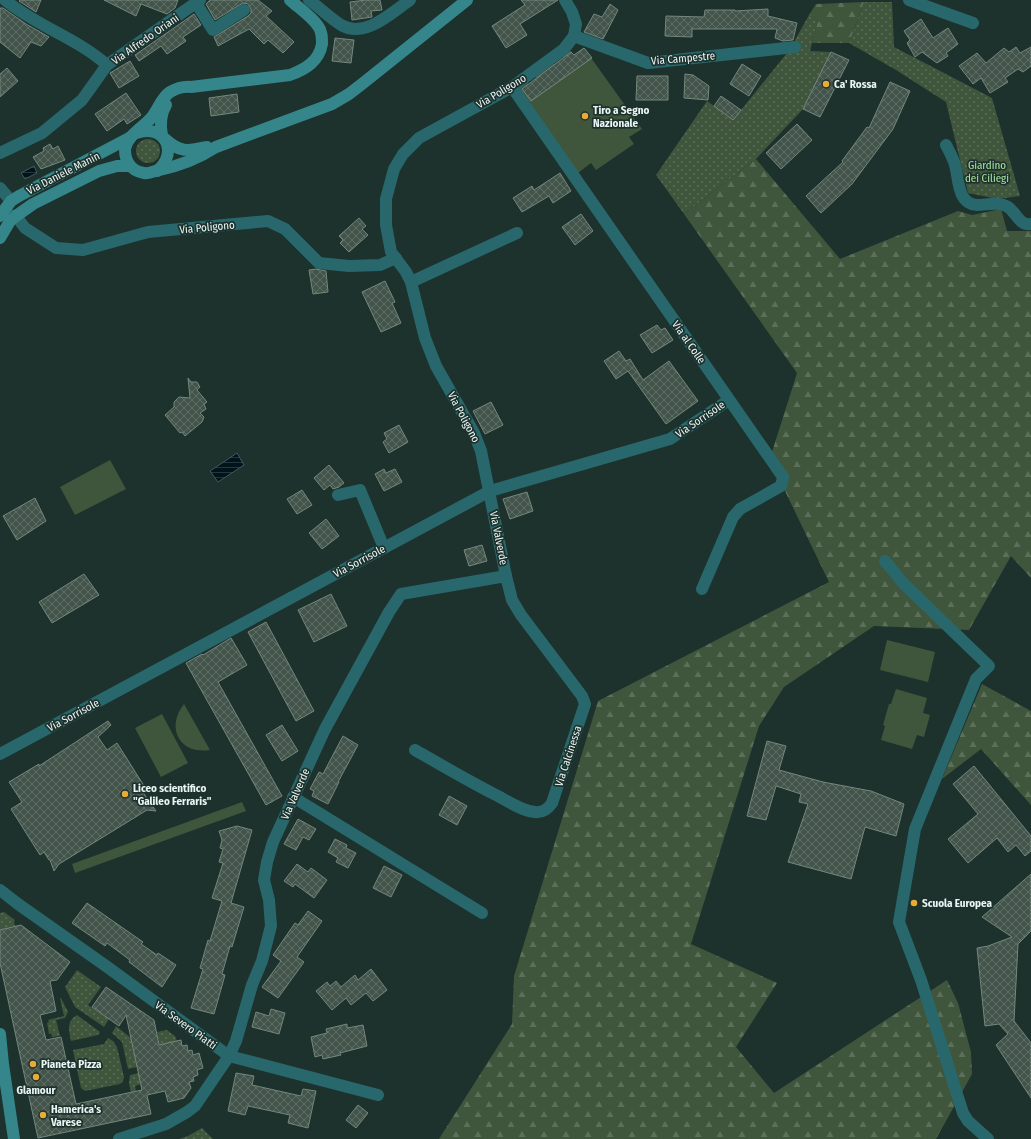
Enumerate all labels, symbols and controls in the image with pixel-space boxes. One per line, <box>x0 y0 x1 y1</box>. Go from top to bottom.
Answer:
street label: Via Alfredo Oriani <box>109 11 182 67</box>
street label: Via Campestre <box>650 49 716 68</box>
street label: Via Poligono <box>474 71 529 111</box>
place label: Ca' Rossa <box>834 78 877 91</box>
marker: Ca' Rossa <box>821 79 831 89</box>
place label: Tiro a Segno Nazionale <box>593 104 649 130</box>
marker: Tiro a Segno Nazionale <box>580 111 590 121</box>
street label: Via Daniele Manin <box>24 149 102 198</box>
park label: Giardino dei Ciliegi <box>965 159 1009 185</box>
street label: Via Poligono <box>179 219 236 236</box>
street label: Via al Colle <box>669 318 708 366</box>
street label: Via Poligono <box>445 390 482 445</box>
street label: Via Sorrisole <box>673 398 727 441</box>
street label: Via Valverde <box>487 510 510 566</box>
street label: Via Sorrisole <box>331 542 387 581</box>
street label: Via Sorrisole <box>45 696 101 735</box>
street label: Via Calcinessa <box>553 724 584 788</box>
street label: Via Valverde <box>278 767 313 822</box>
place label: Liceo scientifico "Galileo Ferraris" <box>133 782 212 808</box>
marker: Liceo scientifico "Galileo Ferraris" <box>120 789 130 799</box>
place label: Scuola Europea <box>922 897 993 910</box>
marker: Scuola Europea <box>909 898 919 908</box>
street label: Via Severo Piatti <box>152 999 219 1052</box>
place label: Pianeta Pizza <box>41 1058 102 1071</box>
marker: Pianeta Pizza <box>28 1059 38 1069</box>
marker: Glamour <box>31 1072 41 1082</box>
place label: Glamour <box>17 1084 56 1097</box>
place label: Hamerica's Varese <box>50 1103 101 1129</box>
marker: Hamerica's Varese <box>38 1110 48 1120</box>

